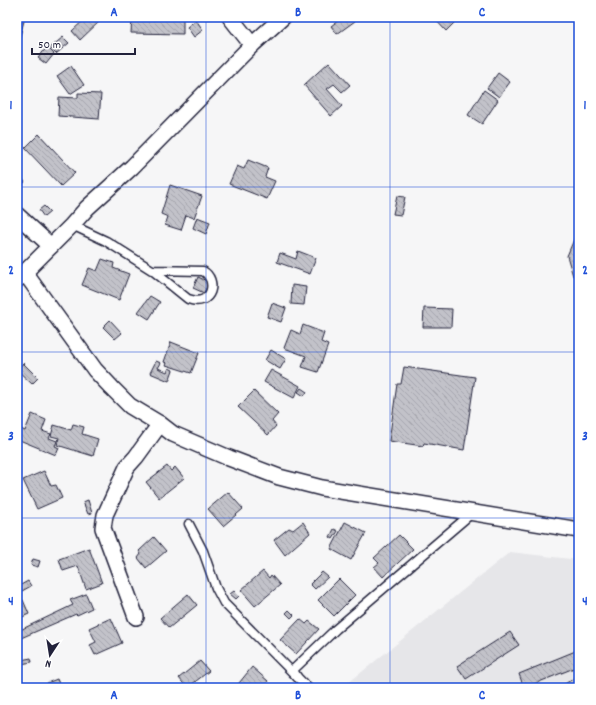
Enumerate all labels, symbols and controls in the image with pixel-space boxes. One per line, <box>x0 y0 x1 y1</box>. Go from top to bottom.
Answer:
text: A <box>110 4 118 23</box>
text: B <box>295 4 301 23</box>
text: C <box>479 4 486 23</box>
scale bar <box>32 30 135 56</box>
text: 50 m <box>38 37 61 54</box>
text: 1 <box>10 97 13 116</box>
text: 1 <box>584 97 587 116</box>
text: 2 <box>8 262 14 281</box>
text: 2 <box>582 262 588 281</box>
text: 3 <box>8 428 14 447</box>
text: 3 <box>582 428 588 447</box>
text: 4 <box>8 593 14 612</box>
text: 4 <box>582 593 588 612</box>
north arrow <box>30 635 70 675</box>
text: N <box>43 654 53 671</box>
text: A <box>110 687 118 705</box>
text: B <box>295 687 301 705</box>
text: C <box>479 687 486 705</box>

